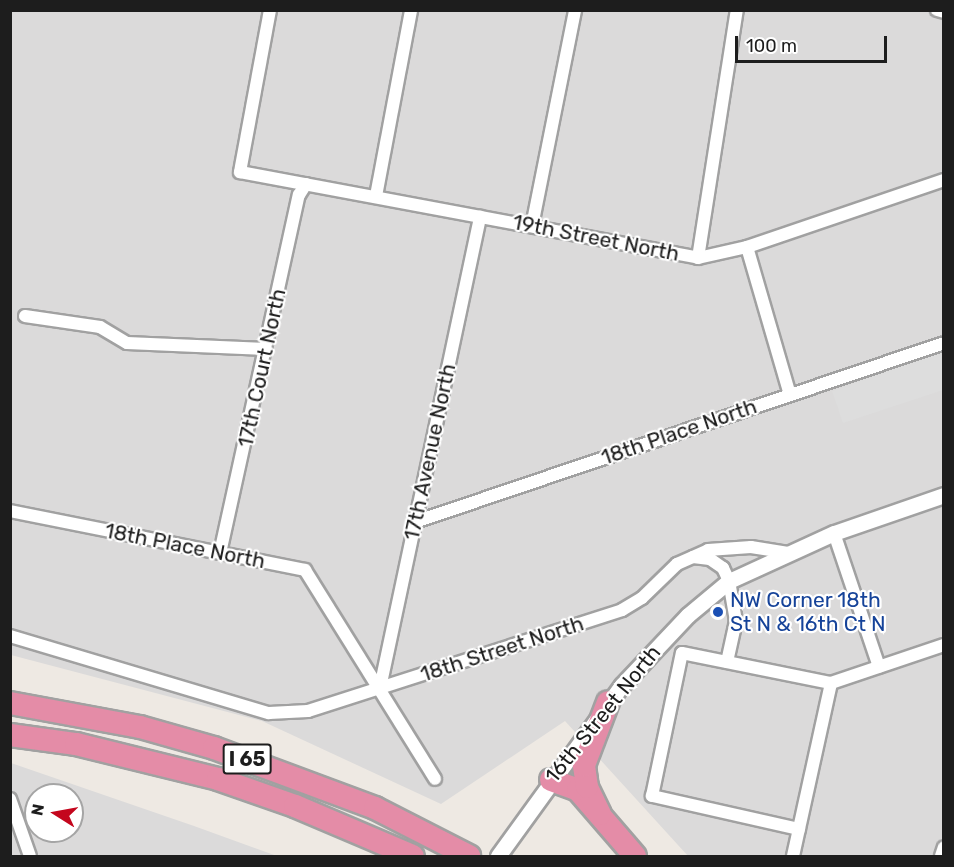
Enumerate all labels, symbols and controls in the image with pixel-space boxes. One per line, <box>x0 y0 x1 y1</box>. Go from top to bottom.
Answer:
scale bar <box>738 24 890 62</box>
text: 100 m <box>746 35 797 57</box>
street label: 19th Street North <box>511 210 681 266</box>
street label: 17th Court North <box>233 286 291 450</box>
street label: 17th Avenue North <box>399 361 461 543</box>
street label: 18th Place North <box>598 394 760 470</box>
street label: 18th Place North <box>103 518 267 574</box>
place label: NW Corner 18th St N & 16th Ct N <box>730 587 886 637</box>
marker: NW Corner 18th St N & 16th Ct N <box>711 605 725 619</box>
street label: 18th Street North <box>417 611 587 687</box>
street label: 16th Street North <box>540 640 666 788</box>
road number: I 65 <box>222 742 272 776</box>
north arrow <box>24 783 84 843</box>
text: N <box>27 802 48 817</box>

